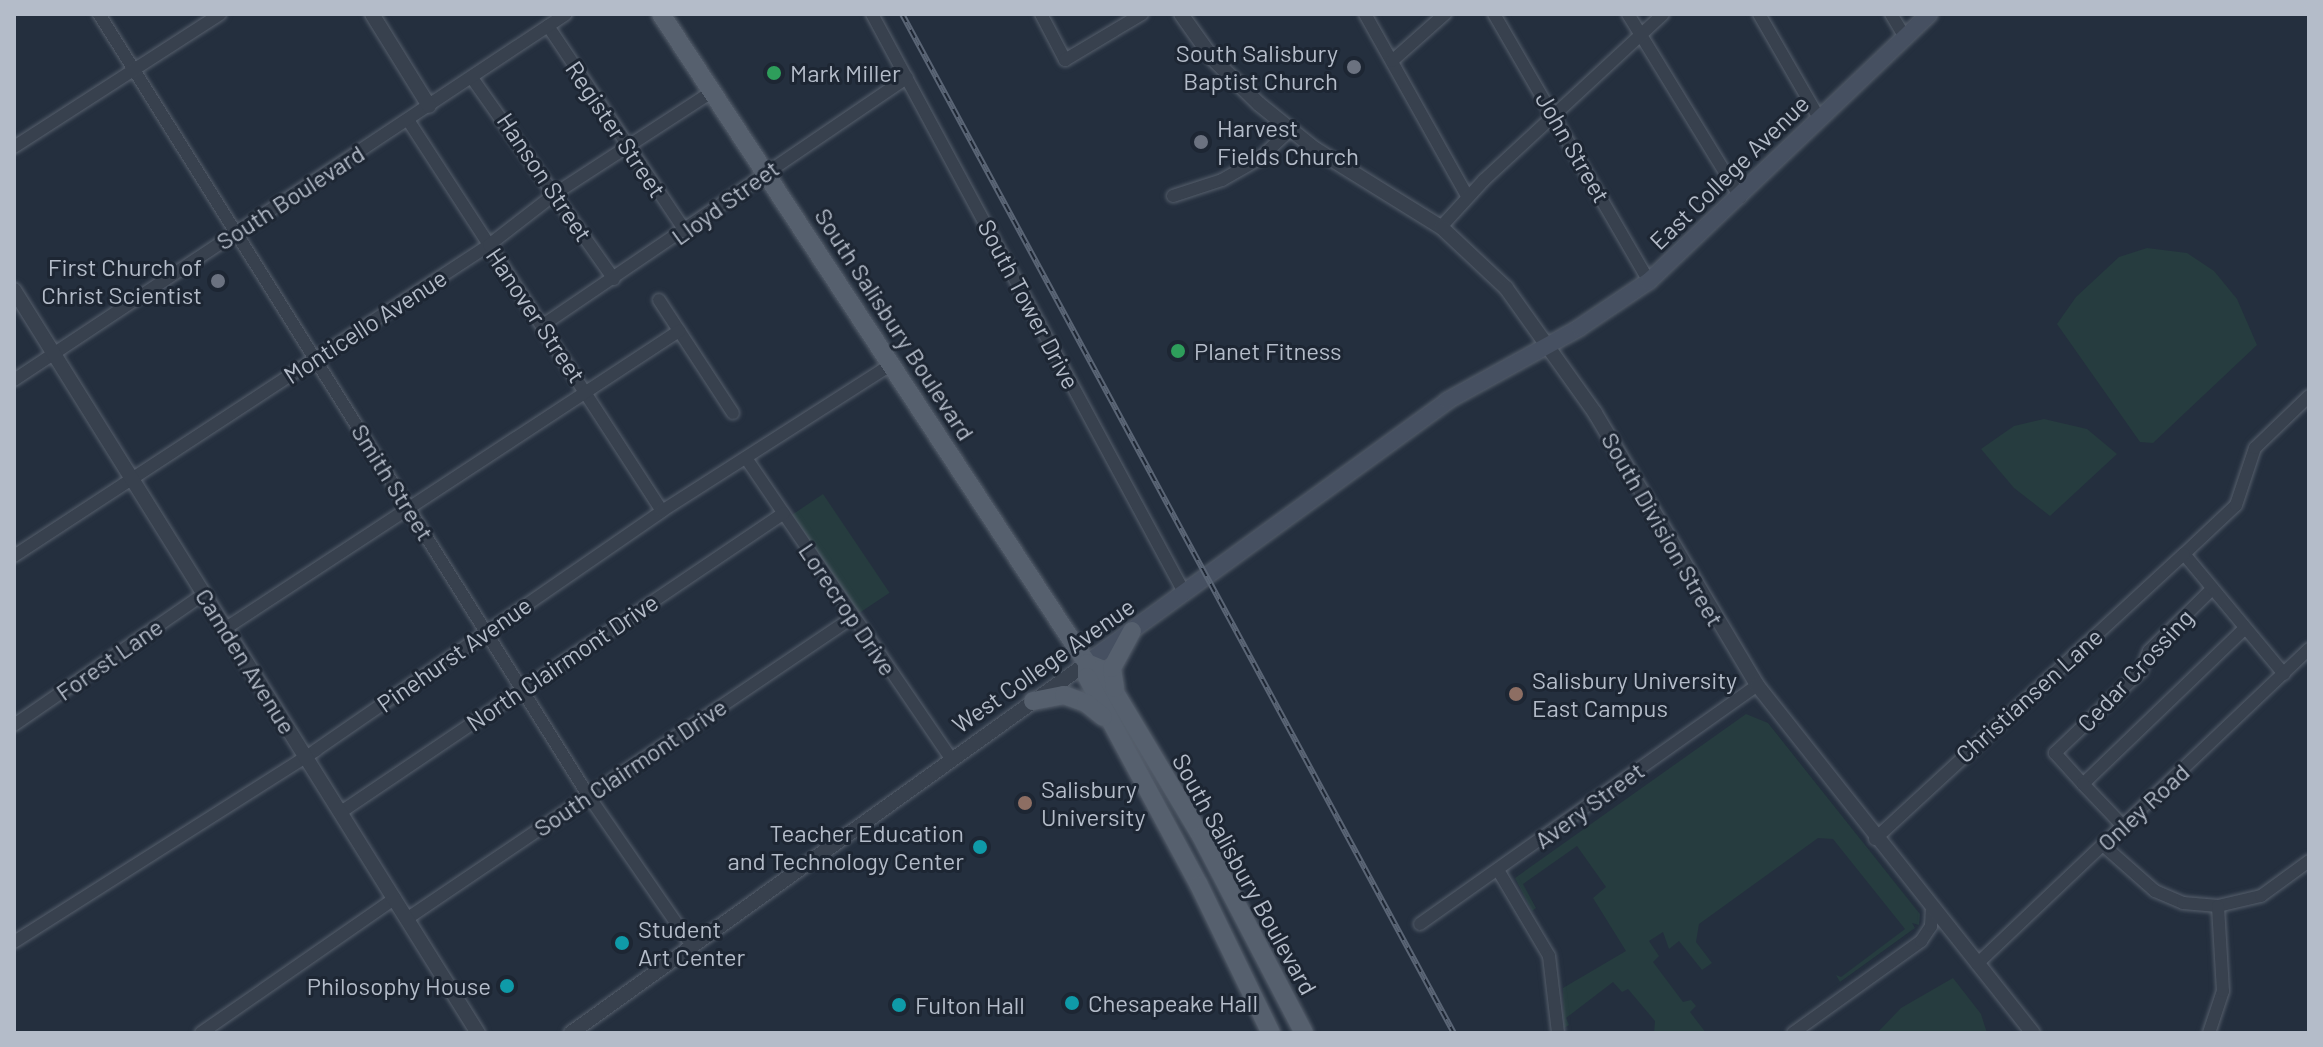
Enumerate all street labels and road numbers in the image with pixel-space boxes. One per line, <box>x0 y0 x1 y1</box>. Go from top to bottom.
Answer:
street label: Register Street <box>560 55 672 203</box>
street label: John Street <box>1530 86 1616 208</box>
street label: East College Avenue <box>1643 89 1815 255</box>
street label: Hanson Street <box>491 107 599 247</box>
street label: South Boulevard <box>211 138 369 256</box>
street label: Lloyd Street <box>666 153 784 251</box>
street label: South Salisbury Boulevard <box>809 202 981 446</box>
street label: South Tower Drive <box>972 214 1086 394</box>
street label: Hanover Street <box>480 242 592 388</box>
street label: Monticello Avenue <box>278 263 452 389</box>
street label: Smith Street <box>346 418 440 546</box>
street label: South Division Street <box>1596 427 1730 631</box>
street label: Lorecrop Drive <box>793 537 903 681</box>
street label: Camden Avenue <box>190 583 302 739</box>
street label: North Clairmont Drive <box>461 587 663 737</box>
street label: Pinehurst Avenue <box>371 590 537 718</box>
street label: West College Avenue <box>946 591 1140 739</box>
street label: Cedar Crossing <box>2071 603 2199 737</box>
street label: Forest Lane <box>50 612 168 706</box>
street label: Christiansen Lane <box>1950 622 2108 768</box>
street label: South Clairmont Drive <box>528 692 732 842</box>
street label: South Salisbury Boulevard <box>1167 748 1323 1000</box>
street label: Avery Street <box>1529 756 1649 854</box>
street label: Onley Road <box>2091 757 2195 857</box>

